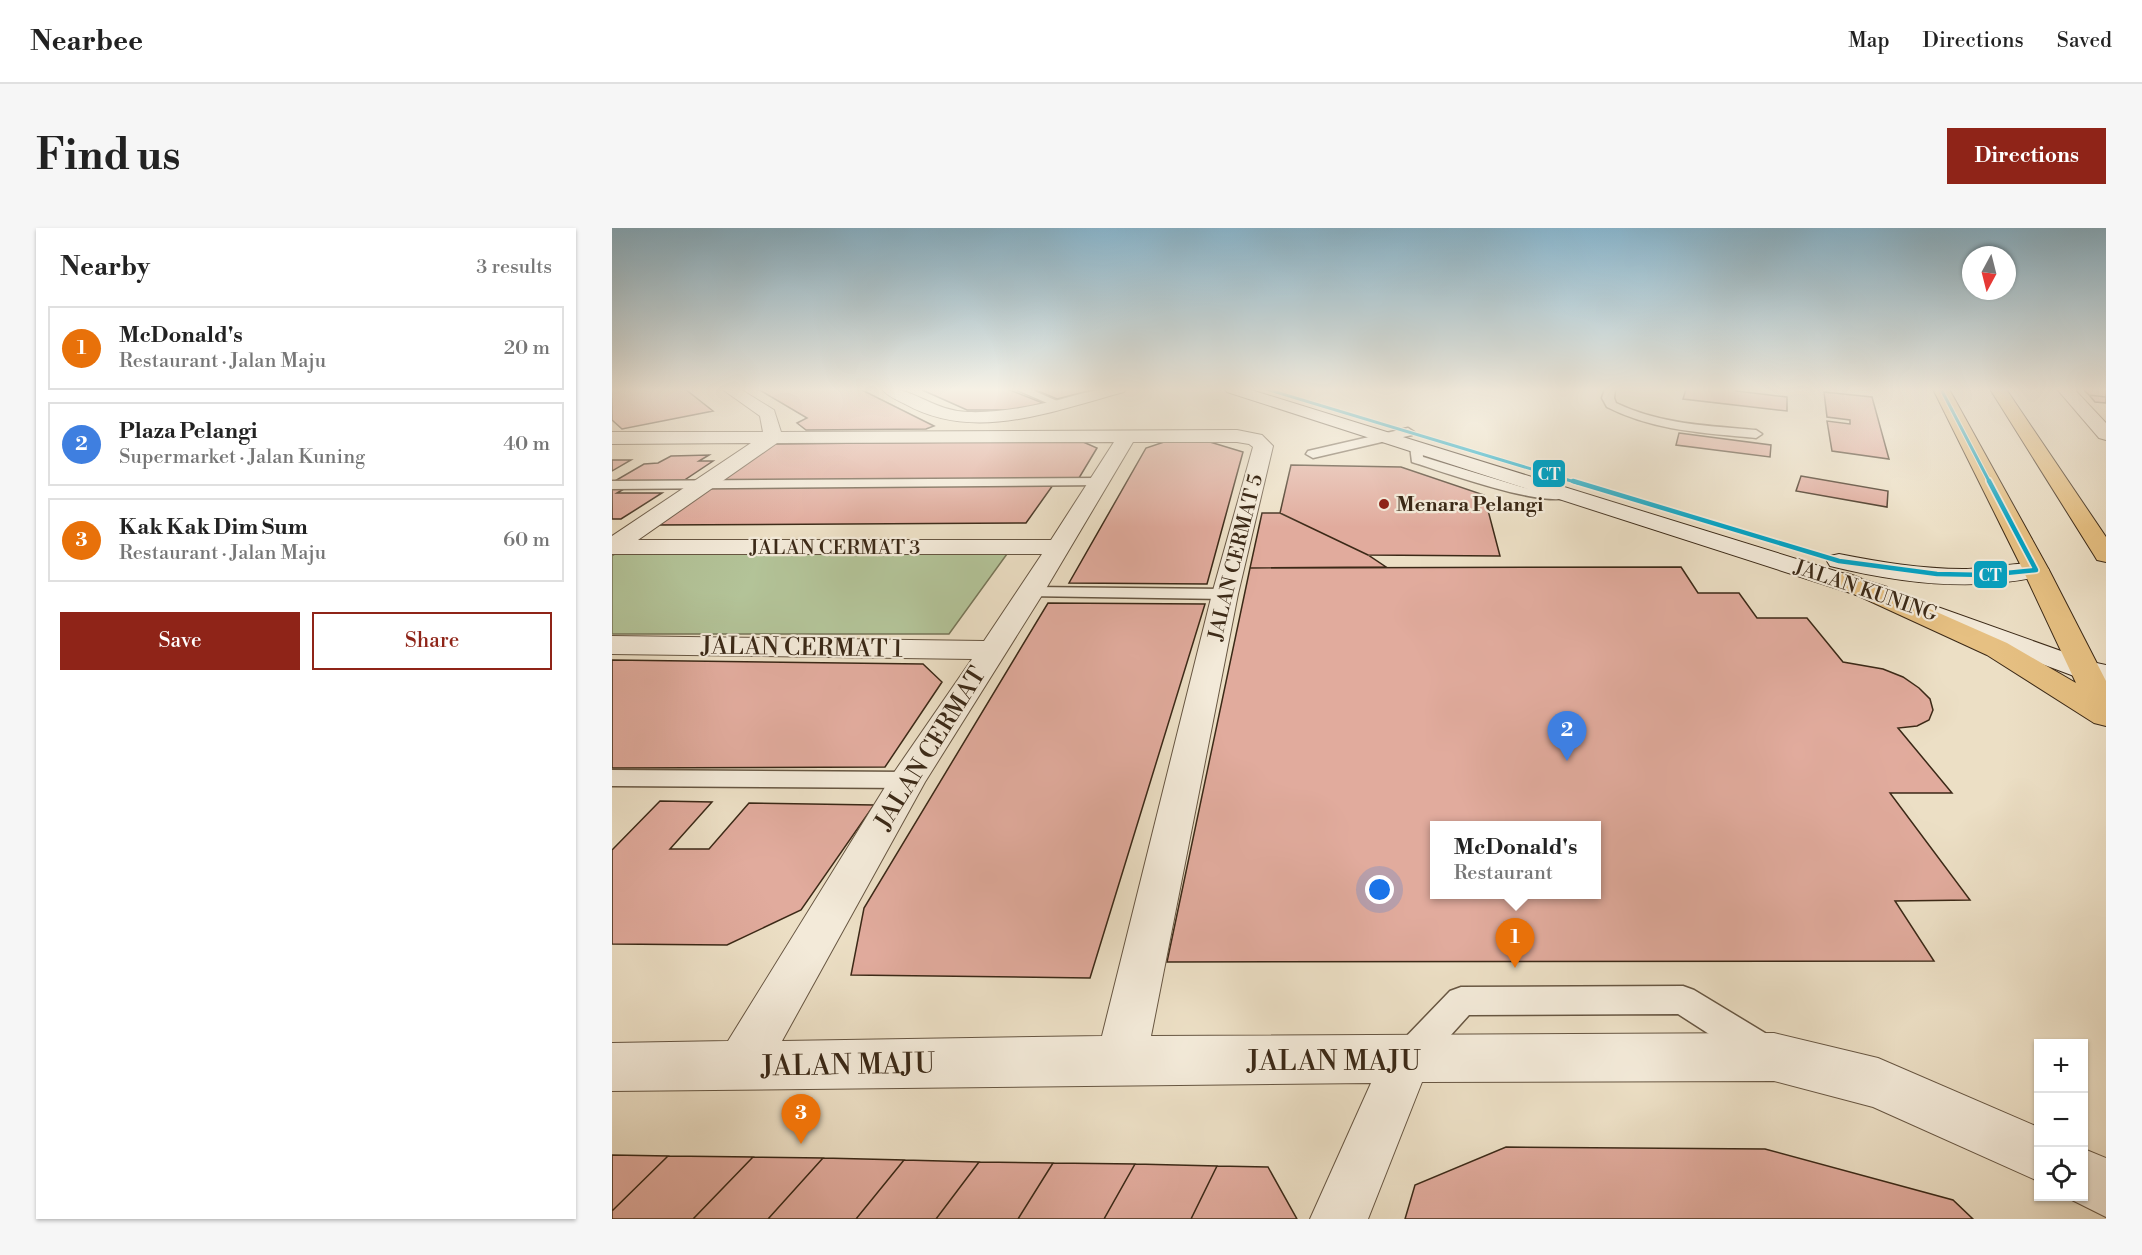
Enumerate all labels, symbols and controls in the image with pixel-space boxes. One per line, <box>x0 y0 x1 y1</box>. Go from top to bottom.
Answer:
text: Nearbee <box>30 24 143 59</box>
text: Map <box>1848 28 1890 54</box>
text: Directions <box>1923 28 2024 54</box>
text: Saved <box>2057 28 2112 54</box>
button: Directions <box>1947 128 2106 184</box>
text: Find us <box>36 130 180 183</box>
north arrow <box>1962 246 2016 300</box>
text: Nearby <box>60 251 150 283</box>
text: 3 results <box>476 255 552 280</box>
text: McDonald's <box>119 322 243 349</box>
text: 1 <box>77 336 86 361</box>
text: 20 m <box>504 336 550 361</box>
text: Restaurant · Jalan Maju <box>119 349 326 374</box>
text: Plaza Pelangi <box>119 418 257 445</box>
text: 2 <box>75 432 88 457</box>
text: 40 m <box>503 432 550 457</box>
text: Supermarket · Jalan Kuning <box>119 445 365 470</box>
line badge: CT <box>1532 459 1566 488</box>
text: CT <box>1538 465 1561 485</box>
street label: JALAN CERMAT 5 <box>1203 472 1269 644</box>
place label: Menara Pelangi <box>1396 493 1544 518</box>
marker: Menara Pelangi <box>1377 497 1391 511</box>
text: Kak Kak Dim Sum <box>119 514 308 541</box>
text: 3 <box>75 528 88 553</box>
text: 60 m <box>503 528 550 553</box>
street label: JALAN CERMAT 3 <box>749 536 920 561</box>
text: Restaurant · Jalan Maju <box>119 541 326 566</box>
street label: JALAN KUNING <box>1790 555 1940 628</box>
line badge: CT <box>1973 560 2008 589</box>
text: CT <box>1979 566 2002 586</box>
button: Save <box>60 612 300 670</box>
button: Share <box>312 612 552 670</box>
street label: JALAN CERMAT 1 <box>700 631 904 665</box>
street label: JALAN CERMAT <box>868 662 993 836</box>
pin: 2 <box>1548 712 1586 761</box>
popup <box>1430 821 1601 899</box>
text: McDonald's <box>1454 834 1577 861</box>
text: Restaurant <box>1454 861 1553 886</box>
your location <box>1365 875 1394 904</box>
pin: 1 <box>1496 918 1534 968</box>
map controls <box>2034 1039 2088 1201</box>
button: + <box>2034 1039 2088 1093</box>
street label: JALAN MAJU <box>1246 1044 1421 1079</box>
street label: JALAN MAJU <box>760 1046 936 1085</box>
button: − <box>2034 1093 2088 1147</box>
pin: 3 <box>782 1094 820 1144</box>
button: locate <box>2034 1147 2088 1201</box>

